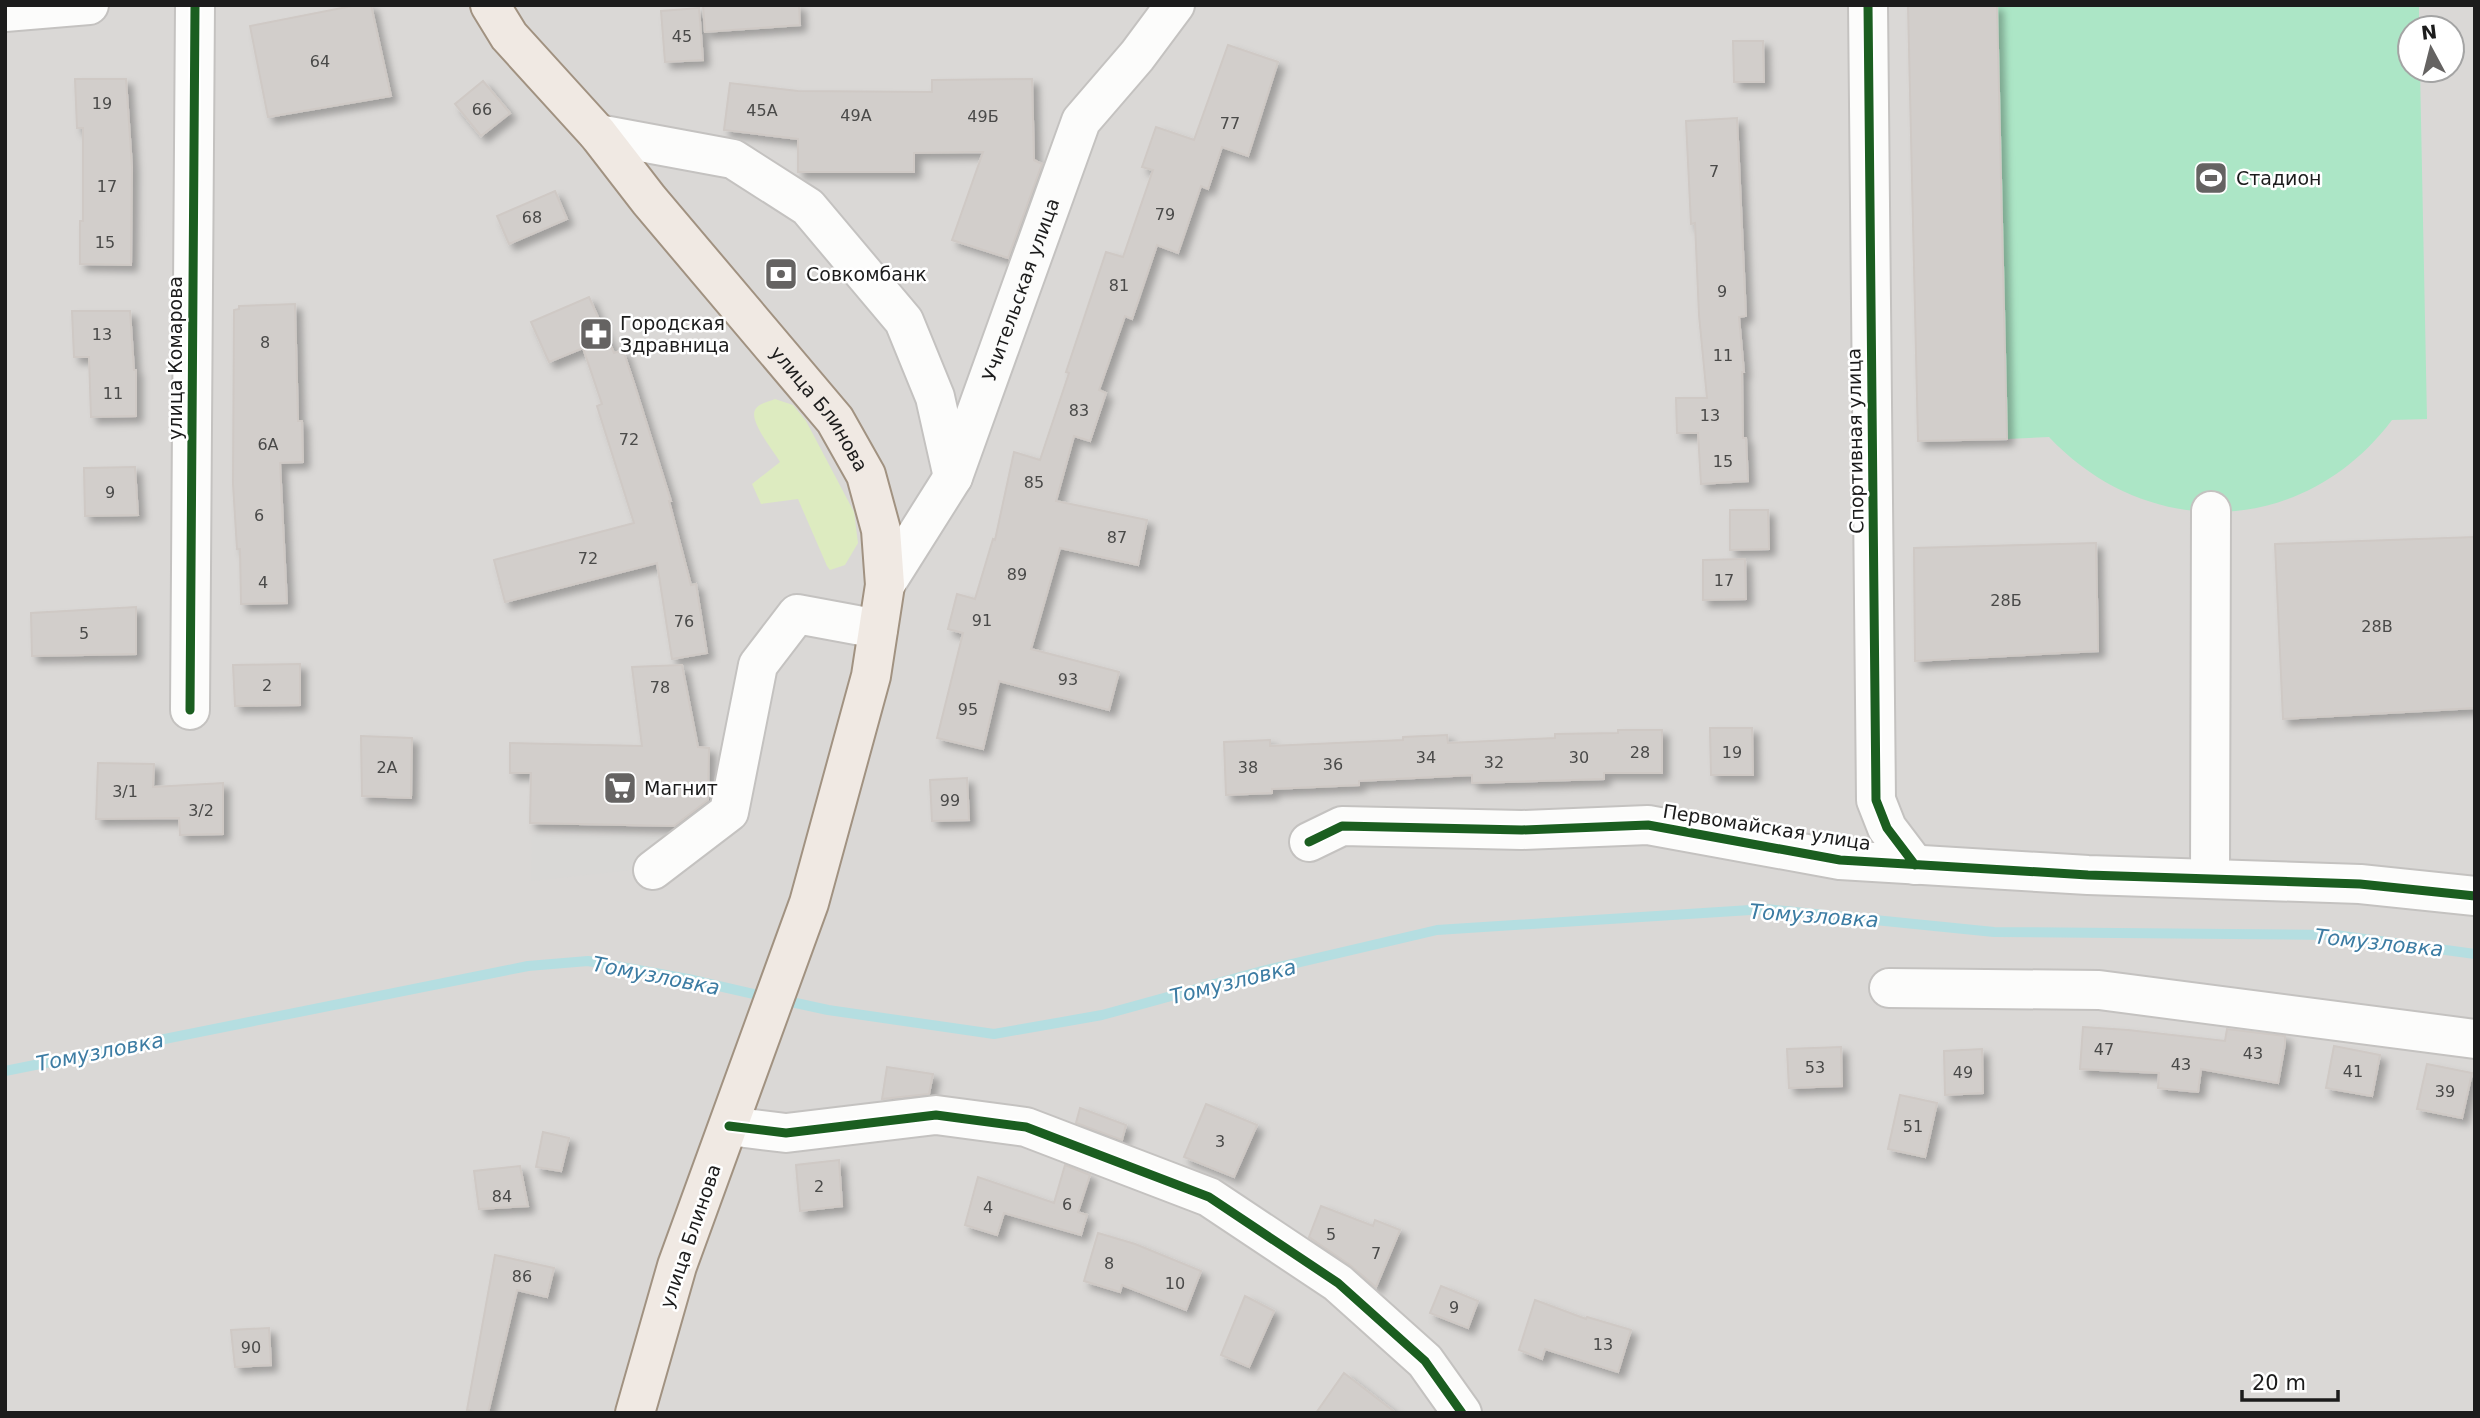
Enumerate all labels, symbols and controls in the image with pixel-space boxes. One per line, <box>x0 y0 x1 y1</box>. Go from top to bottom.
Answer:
north arrow <box>2396 14 2466 84</box>
text: N <box>2420 20 2438 44</box>
house number: 45 <box>672 27 692 46</box>
house number: 64 <box>310 52 330 71</box>
house number: 19 <box>92 94 112 113</box>
house number: 66 <box>472 100 492 119</box>
house number: 45А <box>746 101 778 120</box>
house number: 49А <box>840 106 872 125</box>
house number: 49Б <box>967 107 999 126</box>
house number: 77 <box>1220 114 1240 133</box>
sports icon: Стадион <box>2192 159 2230 197</box>
house number: 7 <box>1709 162 1719 181</box>
place label: Стадион <box>2236 167 2322 189</box>
house number: 17 <box>97 177 117 196</box>
street label: Учительская улица <box>977 195 1063 384</box>
house number: 79 <box>1155 205 1175 224</box>
house number: 68 <box>522 208 542 227</box>
house number: 15 <box>95 233 115 252</box>
bank icon: Совкомбанк <box>762 255 800 293</box>
place label: Совкомбанк <box>806 263 927 285</box>
street label: улица Комарова <box>164 276 186 440</box>
house number: 81 <box>1109 276 1129 295</box>
house number: 9 <box>1717 282 1727 301</box>
place label: Городская Здравница <box>620 312 730 356</box>
pharmacy icon: Городская Здравница <box>577 315 615 353</box>
house number: 13 <box>92 325 112 344</box>
house number: 8 <box>260 333 270 352</box>
street label: улица Блинова <box>766 341 873 475</box>
house number: 11 <box>1713 346 1733 365</box>
street label: Спортивная улица <box>1842 348 1868 534</box>
house number: 11 <box>103 384 123 403</box>
house number: 83 <box>1069 401 1089 420</box>
house number: 13 <box>1700 406 1720 425</box>
house number: 72 <box>619 430 639 449</box>
house number: 6А <box>257 435 279 454</box>
house number: 15 <box>1713 452 1733 471</box>
house number: 85 <box>1024 473 1044 492</box>
house number: 9 <box>105 483 115 502</box>
house number: 6 <box>254 506 264 525</box>
house number: 87 <box>1107 528 1127 547</box>
house number: 72 <box>578 549 598 568</box>
house number: 89 <box>1007 565 1027 584</box>
house number: 17 <box>1714 571 1734 590</box>
house number: 4 <box>258 573 268 592</box>
house number: 28Б <box>1990 591 2022 610</box>
house number: 91 <box>972 611 992 630</box>
house number: 76 <box>674 612 694 631</box>
house number: 28В <box>2361 617 2393 636</box>
house number: 5 <box>79 624 89 643</box>
house number: 93 <box>1058 670 1078 689</box>
house number: 2 <box>262 676 272 695</box>
house number: 78 <box>650 678 670 697</box>
house number: 95 <box>958 700 978 719</box>
house number: 28 <box>1630 743 1650 762</box>
house number: 19 <box>1722 743 1742 762</box>
house number: 34 <box>1416 748 1436 767</box>
house number: 30 <box>1569 748 1589 767</box>
house number: 32 <box>1484 753 1504 772</box>
house number: 36 <box>1323 755 1343 774</box>
house number: 2А <box>376 758 398 777</box>
house number: 38 <box>1238 758 1258 777</box>
supermarket icon: Магнит <box>601 769 639 807</box>
place label: Магнит <box>644 777 718 799</box>
house number: 3/1 <box>112 782 138 801</box>
house number: 99 <box>940 791 960 810</box>
street label: Первомайская улица <box>1661 800 1873 854</box>
house number: 3/2 <box>188 801 214 820</box>
water label: Томузловка <box>1749 900 1879 932</box>
water label: Томузловка <box>2313 924 2445 962</box>
water label: Томузловка <box>590 952 722 1000</box>
water label: Томузловка <box>1167 955 1299 1009</box>
water label: Томузловка <box>34 1028 166 1076</box>
house number: 47 <box>2094 1040 2114 1059</box>
house number: 43 <box>2243 1044 2263 1063</box>
house number: 43 <box>2171 1055 2191 1074</box>
house number: 53 <box>1805 1058 1825 1077</box>
house number: 41 <box>2343 1062 2363 1081</box>
house number: 49 <box>1953 1063 1973 1082</box>
house number: 39 <box>2435 1082 2455 1101</box>
house number: 51 <box>1903 1117 1923 1136</box>
house number: 3 <box>1215 1132 1225 1151</box>
street label: улица Блинова <box>655 1161 725 1311</box>
house number: 2 <box>814 1177 824 1196</box>
house number: 84 <box>492 1187 512 1206</box>
house number: 6 <box>1062 1195 1072 1214</box>
house number: 4 <box>983 1198 993 1217</box>
house number: 5 <box>1326 1225 1336 1244</box>
house number: 7 <box>1371 1244 1381 1263</box>
house number: 8 <box>1104 1254 1114 1273</box>
house number: 86 <box>512 1267 532 1286</box>
house number: 10 <box>1165 1274 1185 1293</box>
house number: 9 <box>1449 1298 1459 1317</box>
house number: 13 <box>1593 1335 1613 1354</box>
house number: 90 <box>241 1338 261 1357</box>
scale bar <box>2242 1358 2338 1402</box>
text: 20 m <box>2252 1371 2306 1395</box>

